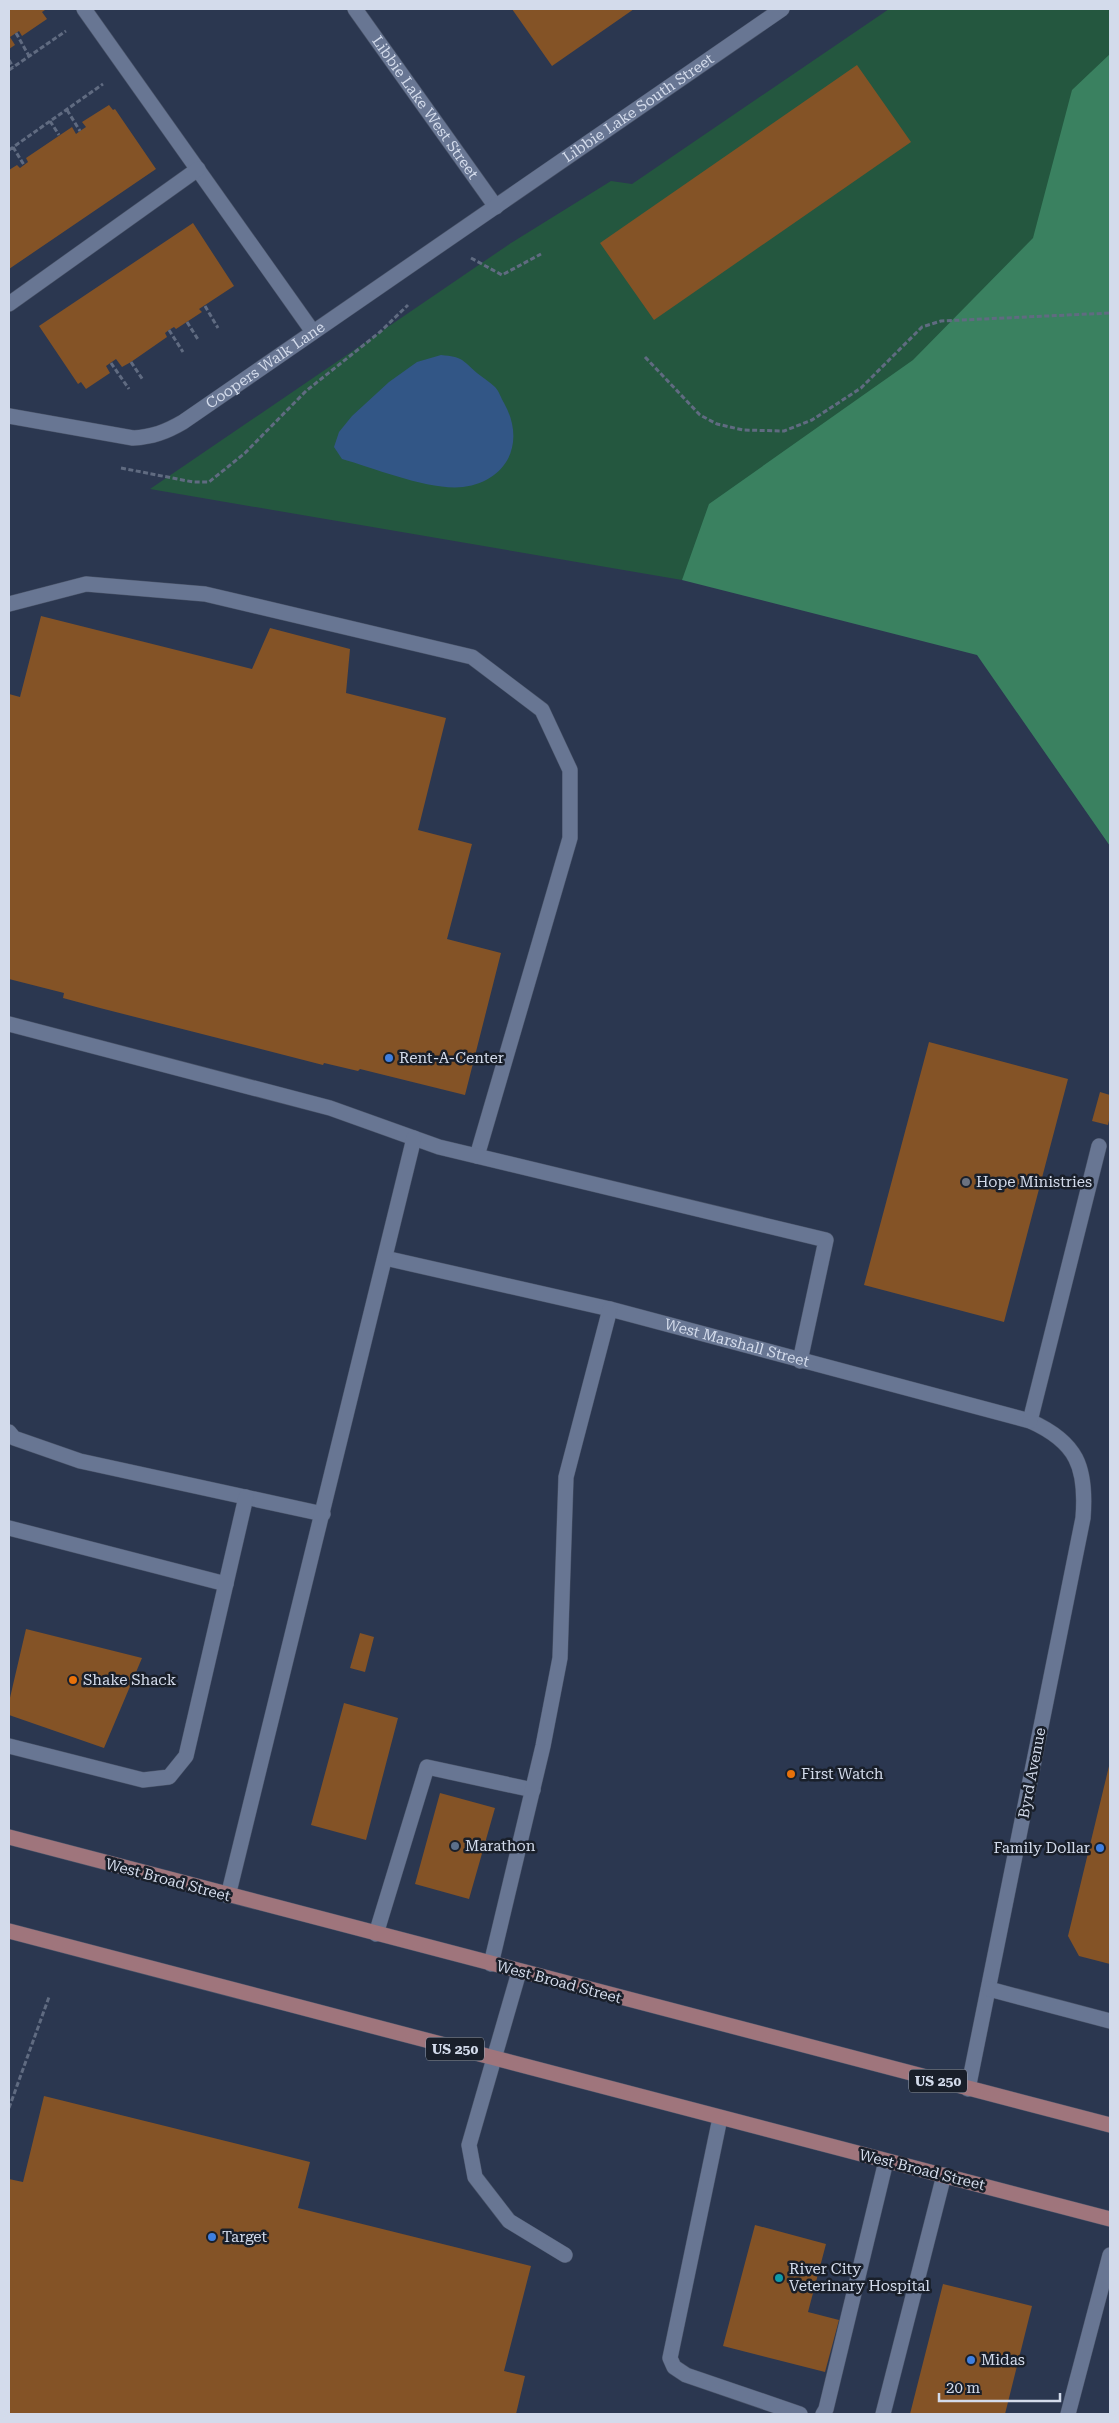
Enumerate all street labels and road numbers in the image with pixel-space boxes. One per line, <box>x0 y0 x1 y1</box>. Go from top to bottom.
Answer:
street label: Libbie Lake West Street <box>368 32 482 183</box>
street label: Libbie Lake South Street <box>559 50 718 166</box>
street label: Coopers Walk Lane <box>202 318 328 413</box>
street label: West Marshall Street <box>663 1315 812 1371</box>
street label: Byrd Avenue <box>1014 1726 1050 1820</box>
street label: West Broad Street <box>103 1855 233 1905</box>
street label: West Broad Street <box>494 1957 624 2007</box>
road number: US 250 <box>426 2038 484 2060</box>
road number: US 250 <box>909 2070 967 2092</box>
street label: West Broad Street <box>857 2146 987 2194</box>

